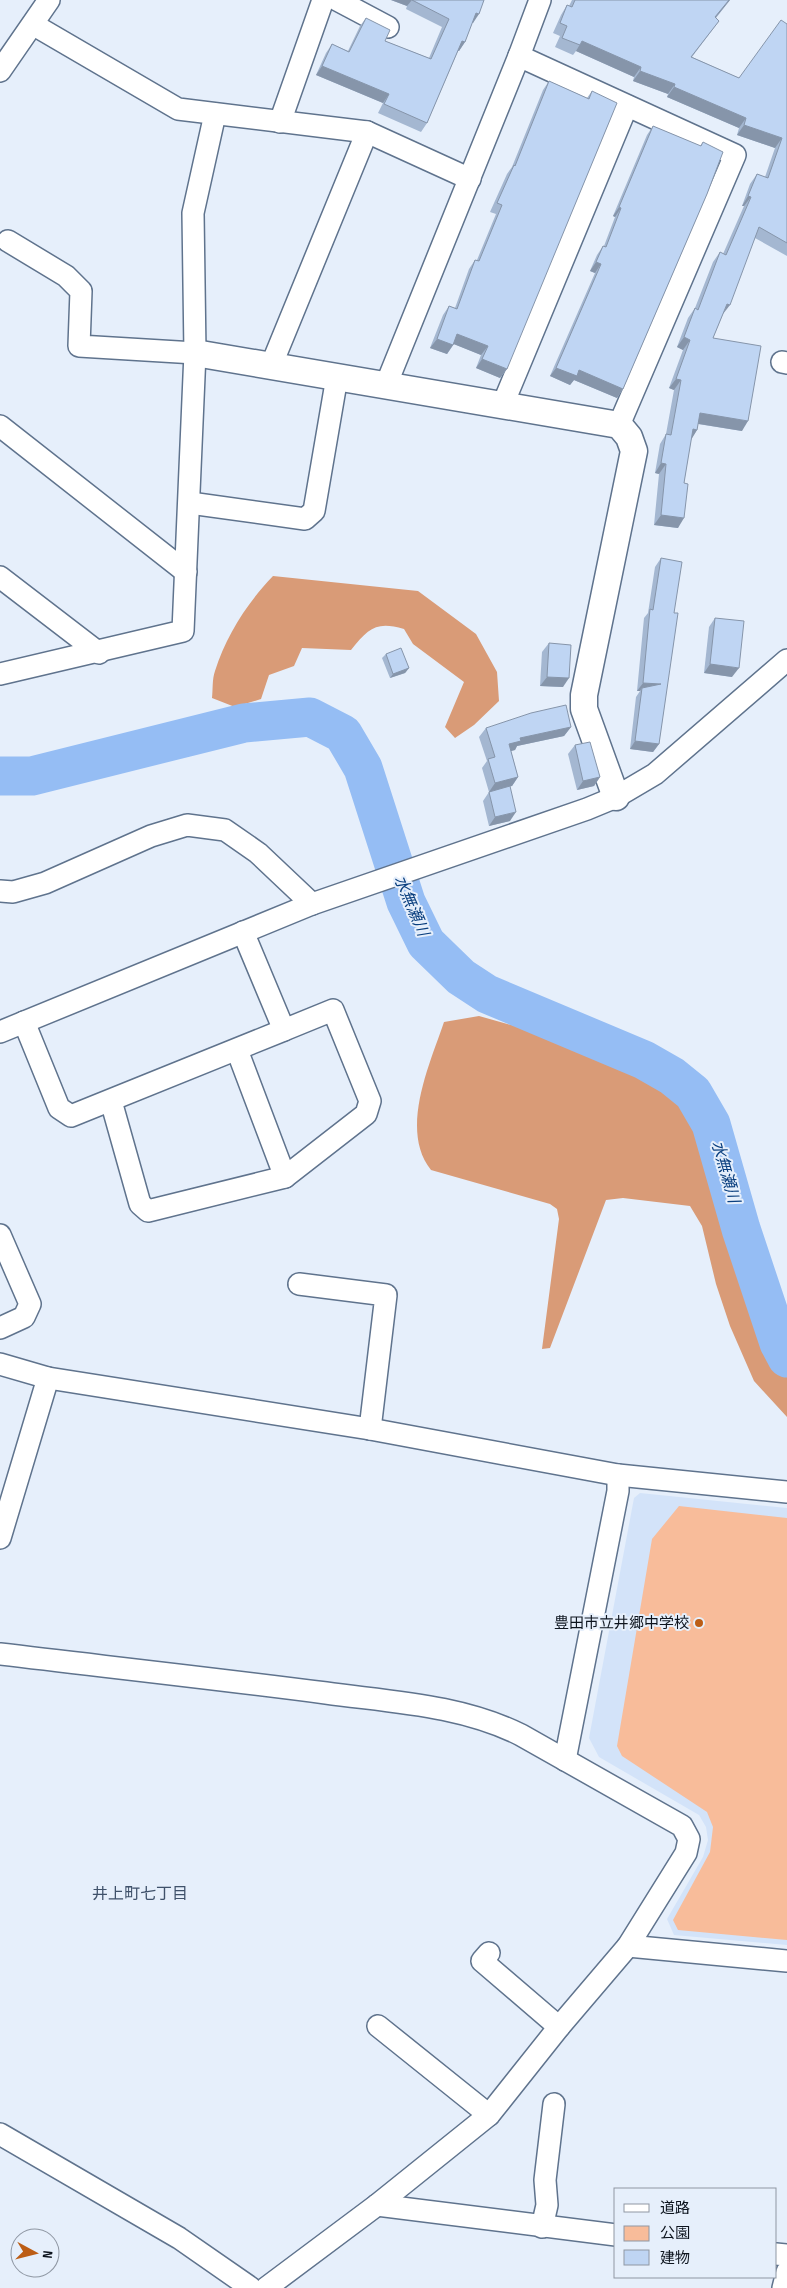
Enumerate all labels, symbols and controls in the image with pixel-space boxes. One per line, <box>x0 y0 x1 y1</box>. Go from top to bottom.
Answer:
water label: 水無瀬川 <box>390 873 433 941</box>
water label: 水無瀬川 <box>707 1139 744 1207</box>
place label: 豊田市立井郷中学校 <box>554 1614 689 1633</box>
marker: 豊田市立井郷中学校 <box>693 1617 705 1629</box>
district label: 井上町七丁目 <box>92 1885 188 1904</box>
legend <box>614 2188 777 2278</box>
text: 道路 <box>660 2199 690 2218</box>
text: 公園 <box>660 2224 690 2243</box>
north arrow <box>10 2228 60 2278</box>
text: 建物 <box>660 2249 690 2268</box>
text: N <box>39 2250 56 2259</box>

